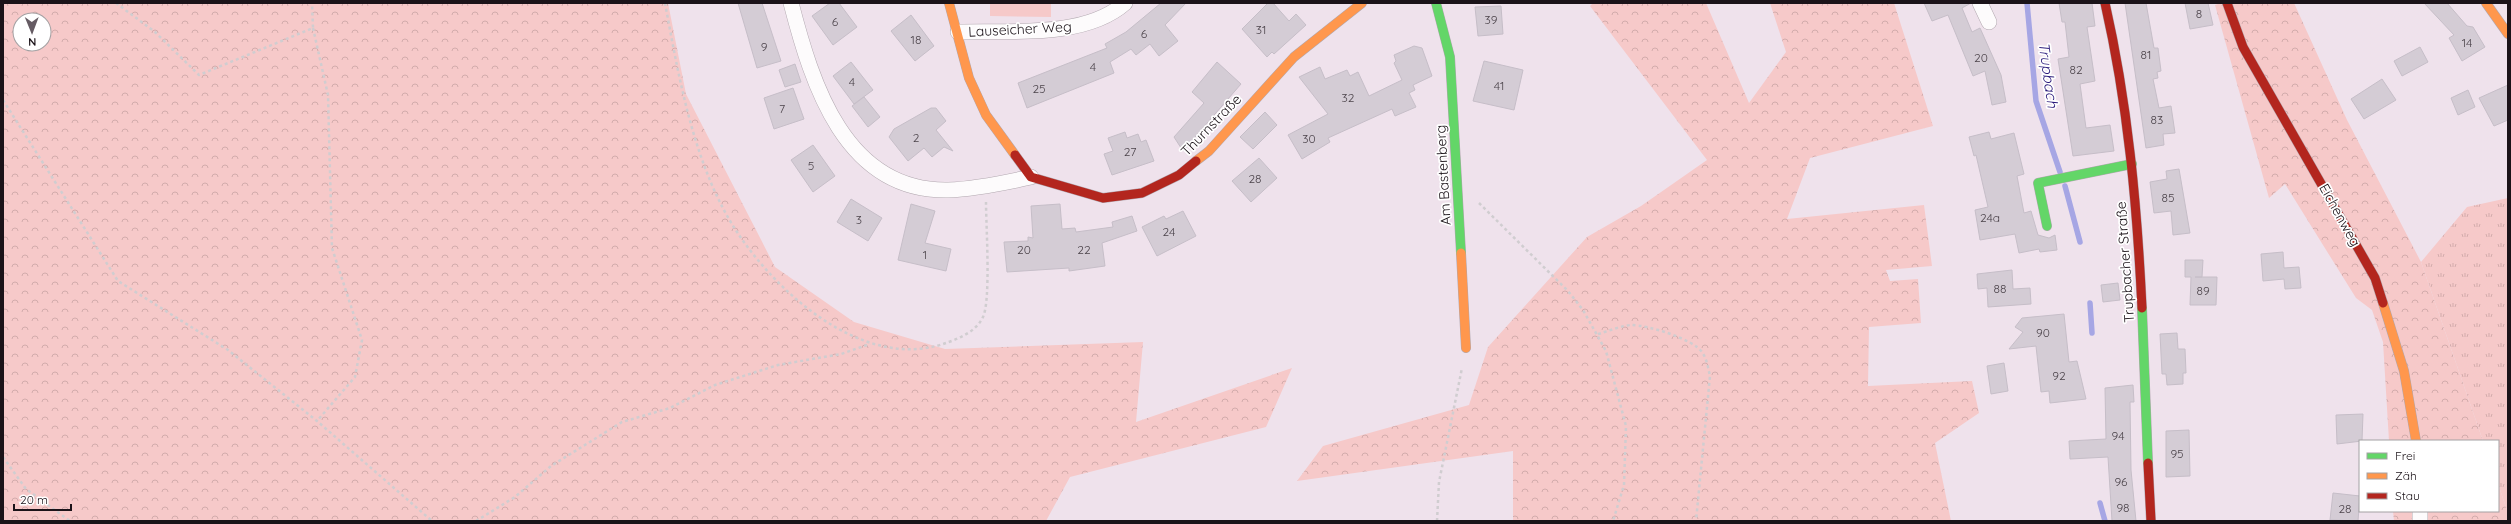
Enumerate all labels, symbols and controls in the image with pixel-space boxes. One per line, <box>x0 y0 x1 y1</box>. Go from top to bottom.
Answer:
house number: 8 <box>2196 6 2202 21</box>
north arrow <box>12 12 52 52</box>
house number: 39 <box>1485 12 1498 27</box>
house number: 6 <box>832 14 839 29</box>
street label: Lauseicher Weg <box>968 17 1072 41</box>
house number: 31 <box>1256 22 1266 37</box>
house number: 6 <box>1141 26 1148 41</box>
house number: 18 <box>911 32 921 47</box>
text: N <box>28 35 36 49</box>
house number: 14 <box>2462 35 2472 50</box>
house number: 9 <box>761 39 768 54</box>
water label: Trupbach <box>2034 41 2063 109</box>
house number: 81 <box>2141 47 2151 62</box>
house number: 20 <box>1974 50 1988 65</box>
house number: 4 <box>1090 59 1096 74</box>
house number: 82 <box>2069 62 2083 77</box>
house number: 4 <box>849 74 855 89</box>
house number: 41 <box>1494 78 1504 93</box>
house number: 25 <box>1032 81 1046 96</box>
street label: Thurnstraße <box>1177 90 1245 160</box>
house number: 32 <box>1342 90 1355 105</box>
house number: 7 <box>779 101 785 116</box>
house number: 83 <box>2151 112 2163 127</box>
street label: Am Bastenberg <box>1431 124 1455 226</box>
house number: 2 <box>913 130 920 145</box>
house number: 30 <box>1302 131 1316 146</box>
house number: 27 <box>1124 144 1136 159</box>
house number: 5 <box>808 158 814 173</box>
house number: 28 <box>1248 171 1262 186</box>
street label: Eichenweg <box>2315 180 2365 250</box>
house number: 85 <box>2161 190 2175 205</box>
street label: Trupbacher Straße <box>2112 201 2138 323</box>
house number: 24a <box>1980 210 2000 225</box>
house number: 3 <box>856 212 862 227</box>
house number: 24 <box>1163 224 1175 239</box>
house number: 20 <box>1017 242 1031 257</box>
house number: 22 <box>1077 242 1091 257</box>
house number: 1 <box>923 247 927 262</box>
house number: 88 <box>1994 281 2006 296</box>
house number: 89 <box>2196 283 2210 298</box>
house number: 90 <box>2036 325 2050 340</box>
house number: 92 <box>2052 368 2066 383</box>
house number: 94 <box>2111 428 2125 443</box>
legend <box>2359 440 2499 512</box>
house number: 95 <box>2170 446 2184 461</box>
text: Frei <box>2395 448 2415 463</box>
text: Zäh <box>2395 468 2417 483</box>
house number: 96 <box>2114 474 2128 489</box>
scale bar <box>14 486 71 512</box>
text: Stau <box>2395 488 2420 503</box>
text: 20 m <box>20 492 48 507</box>
house number: 98 <box>2116 500 2130 515</box>
house number: 28 <box>2338 501 2352 516</box>

